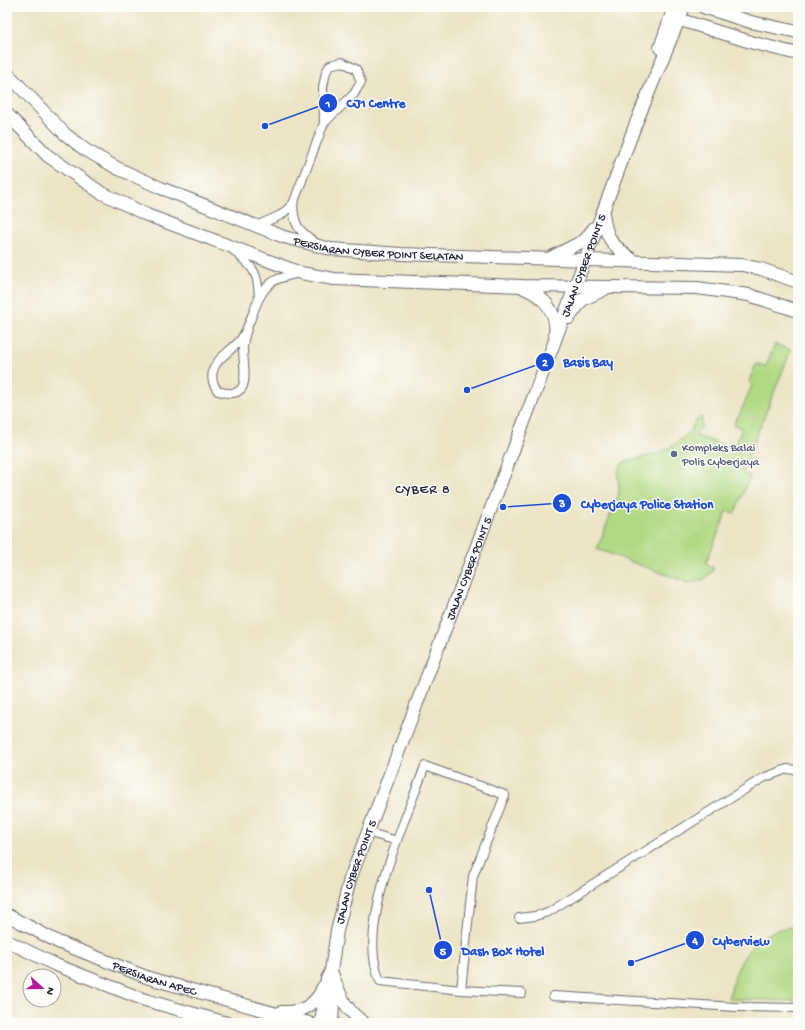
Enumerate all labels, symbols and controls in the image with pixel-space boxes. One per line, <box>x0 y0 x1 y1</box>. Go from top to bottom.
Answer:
callout: CJ1 Centre <box>318 90 413 115</box>
text: CJ1 Centre <box>346 97 407 112</box>
text: 1 <box>325 98 331 112</box>
street label: JALAN CYBER POINT 5 <box>559 212 610 319</box>
street label: PERSIARAN CYBER POINT SELATAN <box>291 234 464 265</box>
callout: Basis Bay <box>535 349 621 374</box>
text: Basis Bay <box>562 356 613 371</box>
text: 2 <box>542 357 548 371</box>
place label: Kompleks Balai Polis Cyberjaya <box>681 442 760 470</box>
marker: Kompleks Balai Polis Cyberjaya <box>669 449 679 459</box>
district label: CYBER 8 <box>395 482 451 499</box>
callout: Cyberjaya Police Station <box>552 491 721 516</box>
text: 3 <box>558 498 565 512</box>
text: Cyberjaya Police Station <box>580 498 714 513</box>
street label: JALAN CYBER POINT 5 <box>444 516 496 622</box>
street label: JALAN CYBER POINT 5 <box>334 818 381 926</box>
callout: Cyberview <box>685 928 778 953</box>
text: 4 <box>691 935 698 949</box>
text: Cyberview <box>712 935 770 950</box>
callout: Dash Box Hotel <box>433 938 552 963</box>
text: Dash Box Hotel <box>461 945 545 960</box>
text: 5 <box>440 946 447 960</box>
street label: PERSIARAN APEC <box>109 959 199 1000</box>
north arrow <box>22 968 62 1008</box>
text: N <box>43 985 56 996</box>

